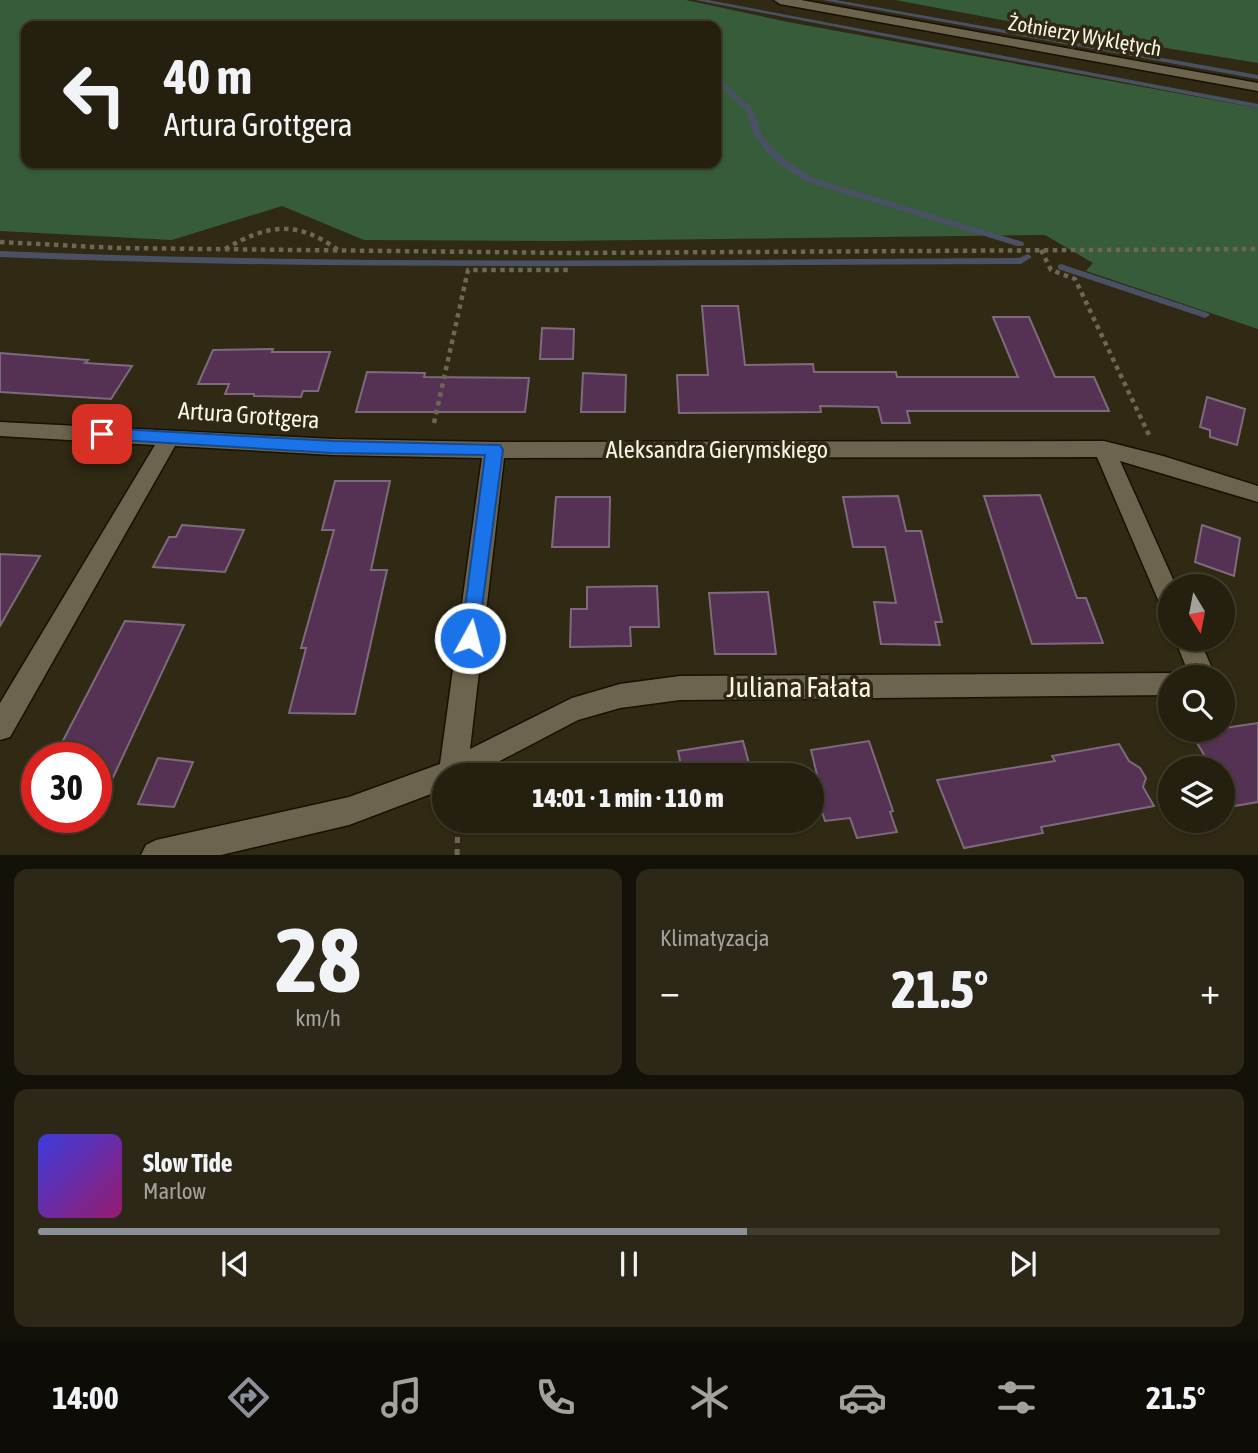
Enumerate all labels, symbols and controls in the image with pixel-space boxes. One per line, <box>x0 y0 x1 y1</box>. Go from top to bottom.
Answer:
street label: Żołnierzy Wyklętych <box>1007 10 1163 60</box>
text: 40 m <box>164 48 252 104</box>
icon: left <box>49 49 140 140</box>
text: Artura Grottgera <box>164 106 353 143</box>
street label: Artura Grottgera <box>177 397 321 433</box>
pin <box>72 404 132 464</box>
icon: arrive <box>83 415 121 453</box>
street label: Aleksandra Gierymskiego <box>606 436 828 463</box>
north arrow <box>1158 574 1236 651</box>
map controls <box>1158 574 1235 833</box>
position arrow <box>433 601 507 675</box>
button: search <box>1158 665 1235 742</box>
street label: Juliana Fałata <box>726 671 872 703</box>
speed limit sign: 30 <box>21 742 112 833</box>
button: layers <box>1158 756 1235 833</box>
text: 14:01 · 1 min · 110 m <box>532 783 724 813</box>
text: 28 <box>275 907 361 1011</box>
text: Klimatyzacja <box>660 925 769 951</box>
text: 21.5° <box>892 959 988 1019</box>
text: − <box>660 969 680 1012</box>
text: + <box>1200 969 1220 1012</box>
text: km/h <box>295 1005 341 1031</box>
text: Slow Tide <box>143 1148 233 1178</box>
text: Marlow <box>143 1178 206 1204</box>
icon: previous <box>216 1245 254 1283</box>
icon: pause <box>610 1245 648 1283</box>
icon: next <box>1004 1245 1042 1283</box>
icon: directions <box>224 1373 273 1422</box>
icon: music <box>377 1373 426 1422</box>
icon: phone <box>531 1373 580 1422</box>
icon: climate <box>685 1373 734 1422</box>
icon: car <box>838 1373 887 1422</box>
icon: filters <box>992 1373 1041 1422</box>
text: 14:00 <box>52 1379 119 1416</box>
text: 21.5° <box>1146 1379 1206 1416</box>

